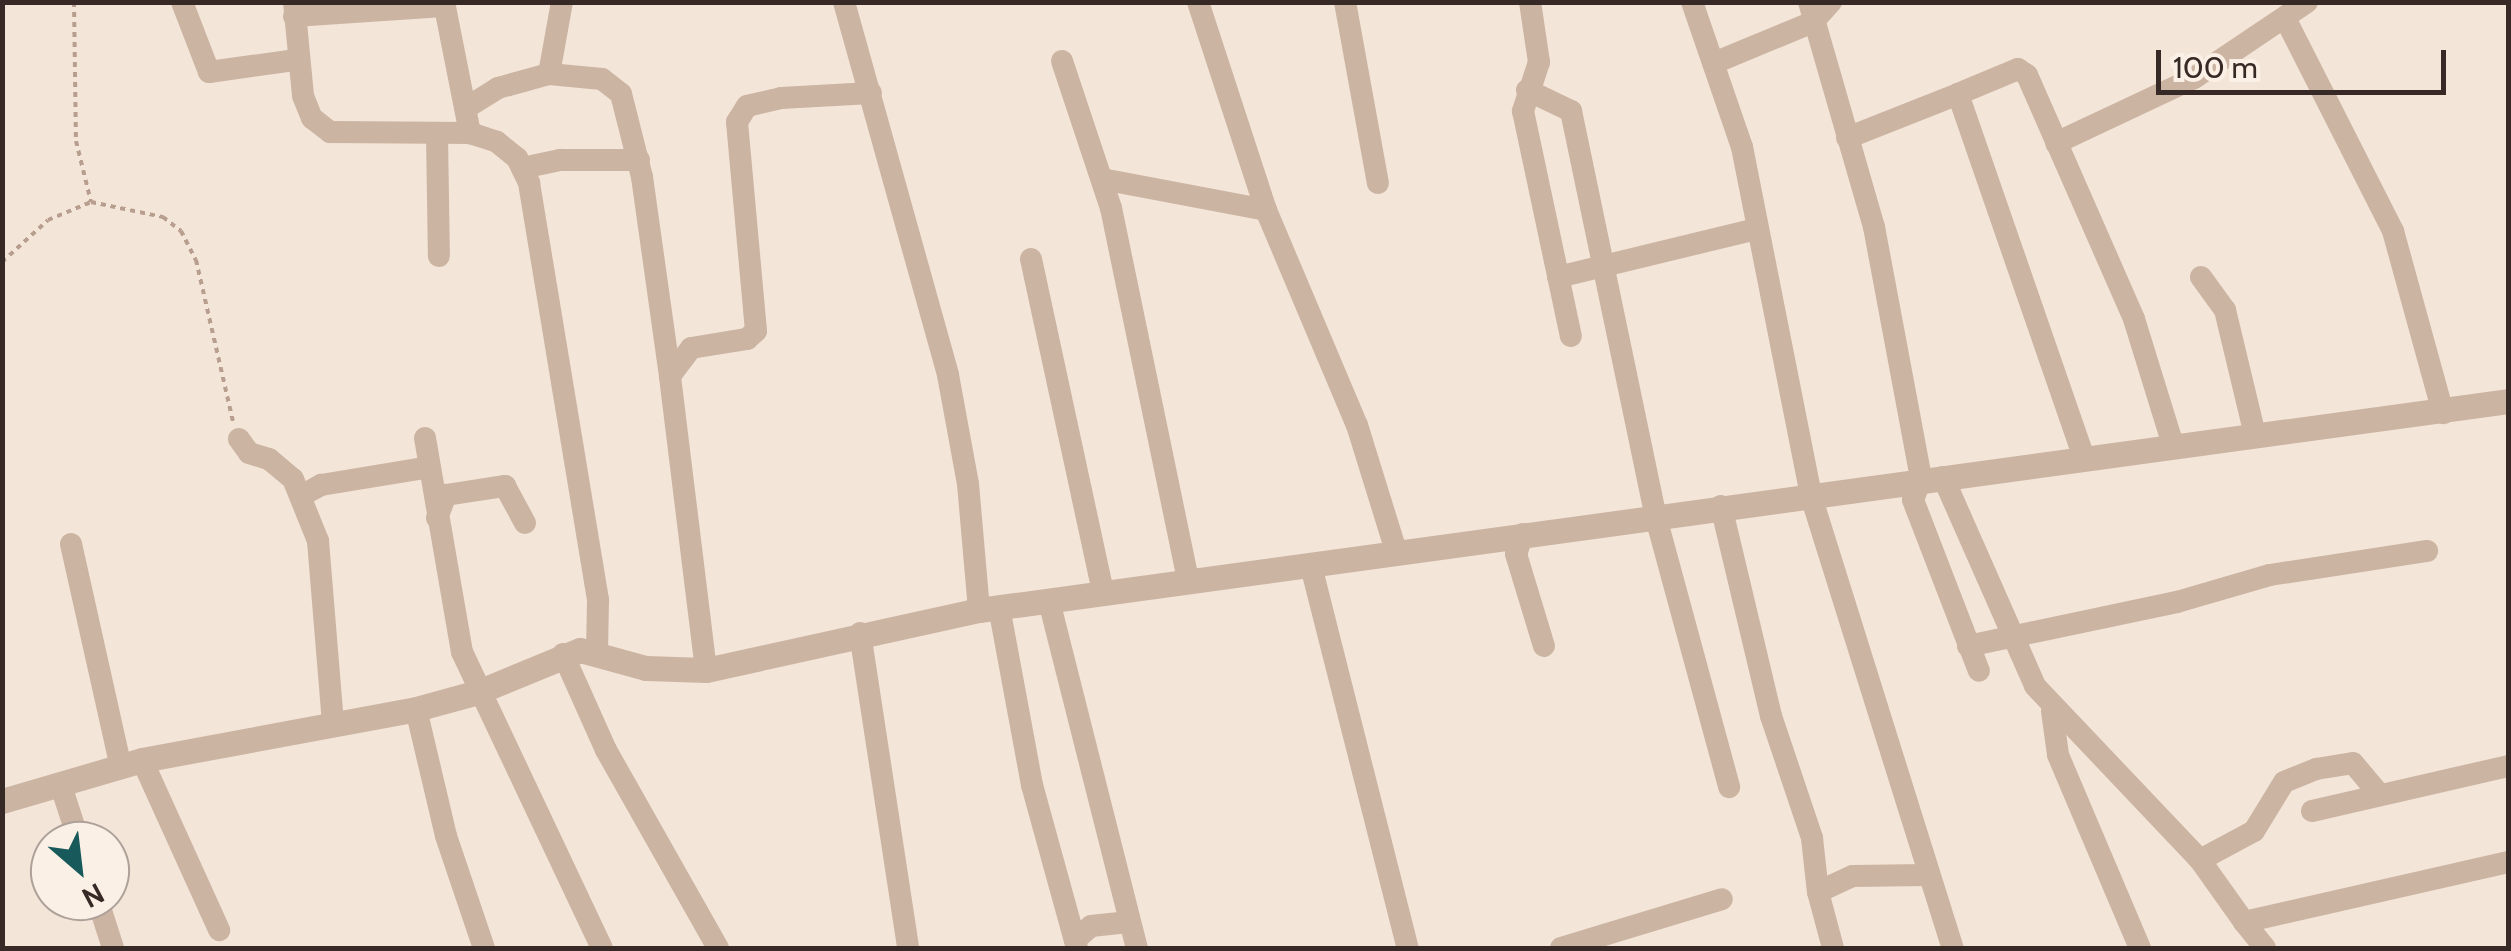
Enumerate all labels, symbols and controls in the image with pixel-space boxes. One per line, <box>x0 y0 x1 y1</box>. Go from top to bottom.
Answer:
scale bar <box>2161 30 2451 92</box>
text: 100 m <box>2173 49 2258 86</box>
north arrow <box>30 821 130 921</box>
text: N <box>76 876 110 915</box>

